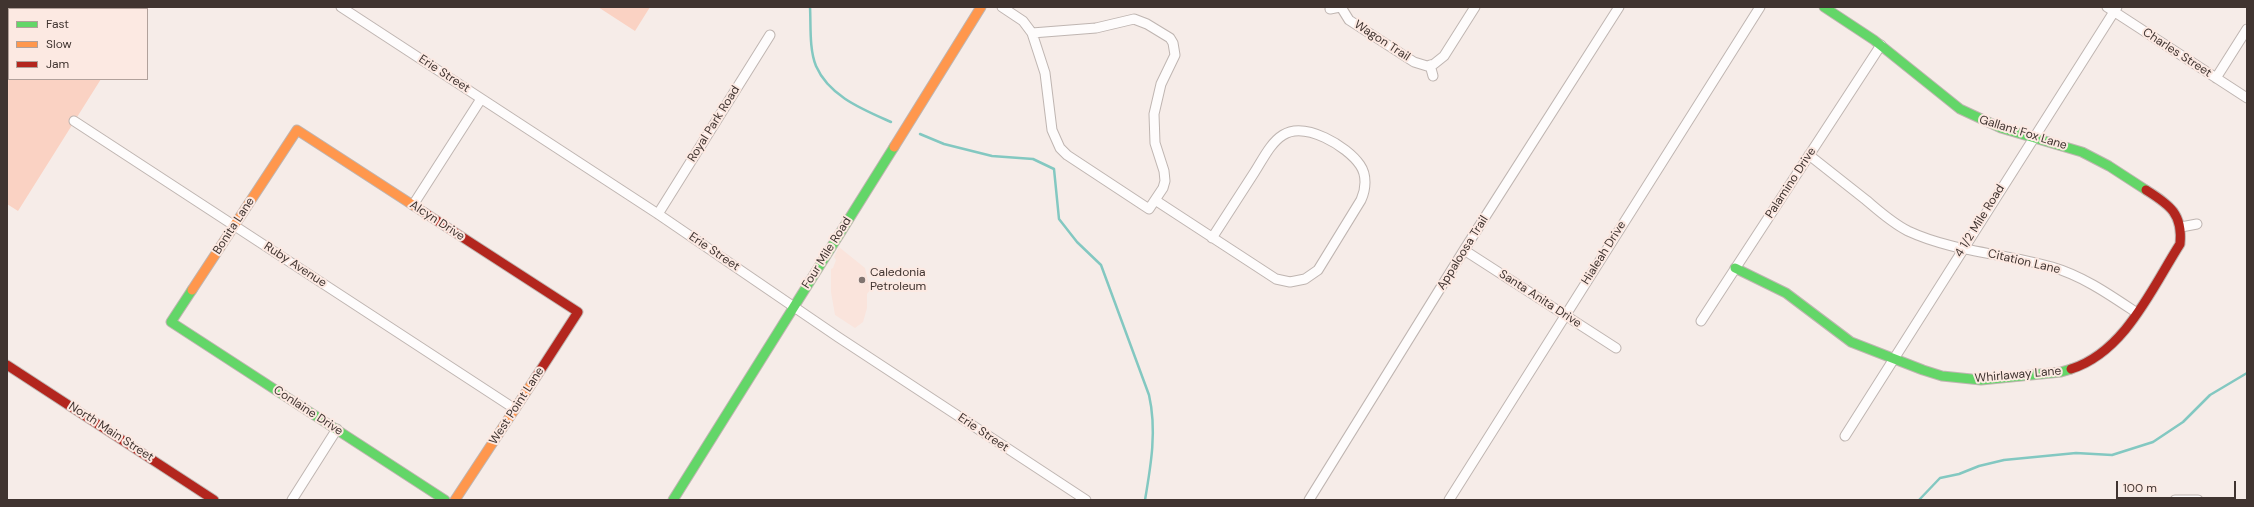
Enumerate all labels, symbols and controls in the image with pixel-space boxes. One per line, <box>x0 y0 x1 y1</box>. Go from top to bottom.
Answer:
legend <box>8 8 148 80</box>
text: Fast <box>46 16 69 32</box>
street label: Wagon Trail <box>1351 18 1413 64</box>
street label: Charles Street <box>2140 25 2214 81</box>
text: Slow <box>46 36 72 52</box>
street label: Erie Street <box>416 52 472 96</box>
text: Jam <box>46 56 69 72</box>
street label: Royal Park Road <box>685 83 743 165</box>
street label: Gallant Fox Lane <box>1977 113 2069 153</box>
street label: Palamino Drive <box>1763 145 1819 221</box>
street label: 4 1/2 Mile Road <box>1952 182 2008 260</box>
street label: Bonita Lane <box>210 195 258 257</box>
street label: Alcyn Drive <box>407 198 467 244</box>
street label: Appaloosa Trail <box>1434 213 1492 293</box>
street label: Four Mile Road <box>799 215 855 291</box>
street label: Hialeah Drive <box>1579 219 1629 287</box>
street label: Erie Street <box>686 230 742 274</box>
street label: Ruby Avenue <box>261 239 329 291</box>
street label: Citation Lane <box>1986 247 2062 277</box>
place label: Caledonia Petroleum <box>870 266 926 294</box>
street label: Santa Anita Drive <box>1496 267 1584 331</box>
marker: Caledonia Petroleum <box>857 275 867 285</box>
street label: Whirlaway Lane <box>1974 364 2062 386</box>
street label: West Point Lane <box>487 365 547 447</box>
street label: Conlaine Drive <box>271 383 345 439</box>
street label: North Main Street <box>66 399 156 465</box>
street label: Erie Street <box>955 411 1011 455</box>
scale bar <box>2118 473 2238 499</box>
text: 100 m <box>2123 480 2157 496</box>

